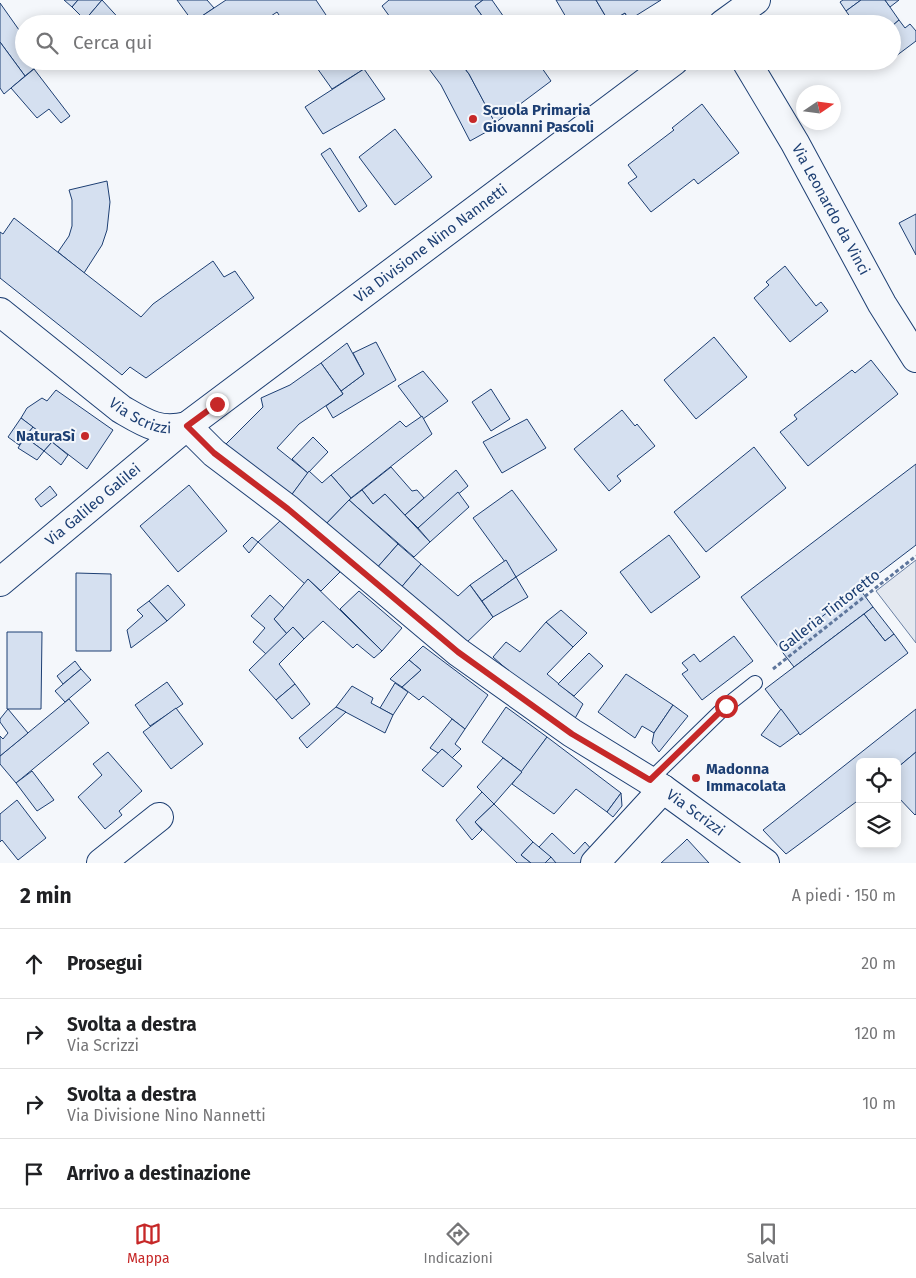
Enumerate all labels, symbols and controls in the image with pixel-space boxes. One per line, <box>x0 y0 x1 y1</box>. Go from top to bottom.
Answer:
search box <box>15 15 901 70</box>
icon: search <box>33 29 61 57</box>
text: Cerca qui <box>73 31 152 54</box>
north arrow <box>796 85 841 130</box>
place label: Scuola Primaria Giovanni Pascoli <box>483 101 594 136</box>
marker: Scuola Primaria Giovanni Pascoli <box>467 113 479 125</box>
street label: Via Leonardo da Vinci <box>788 141 874 278</box>
street label: Via Divisione Nino Nannetti <box>351 180 511 307</box>
route end <box>206 393 229 416</box>
street label: Via Scrizzi <box>105 394 171 437</box>
place label: NaturaSì <box>16 427 76 445</box>
marker: NaturaSì <box>79 430 91 442</box>
street label: Via Galileo Galilei <box>41 459 144 550</box>
street label: Galleria Tintoretto <box>775 566 883 656</box>
route start <box>715 695 738 718</box>
map controls <box>856 758 901 848</box>
button: locate <box>856 758 901 803</box>
place label: Madonna Immacolata <box>706 760 786 795</box>
marker: Madonna Immacolata <box>690 772 702 784</box>
street label: Via Scrizzi <box>663 785 728 840</box>
button: layers <box>856 803 901 848</box>
text: 2 min <box>20 883 72 909</box>
text: A piedi · 150 m <box>792 886 896 905</box>
icon: ahead <box>20 950 48 978</box>
text: Prosegui <box>67 952 142 975</box>
text: 20 m <box>861 954 896 973</box>
text: Svolta a destra <box>67 1013 197 1036</box>
icon: right <box>20 1020 48 1048</box>
text: 120 m <box>854 1024 896 1043</box>
text: Via Scrizzi <box>67 1036 139 1055</box>
text: Svolta a destra <box>67 1083 197 1106</box>
icon: right <box>20 1090 48 1118</box>
text: 10 m <box>862 1094 896 1113</box>
text: Via Divisione Nino Nannetti <box>67 1106 266 1125</box>
icon: arrive <box>20 1160 48 1188</box>
text: Arrivo a destinazione <box>67 1162 251 1185</box>
tab: Mappa <box>127 1220 170 1267</box>
tab: Indicazioni <box>424 1220 493 1267</box>
tab: Salvati <box>747 1220 789 1267</box>

